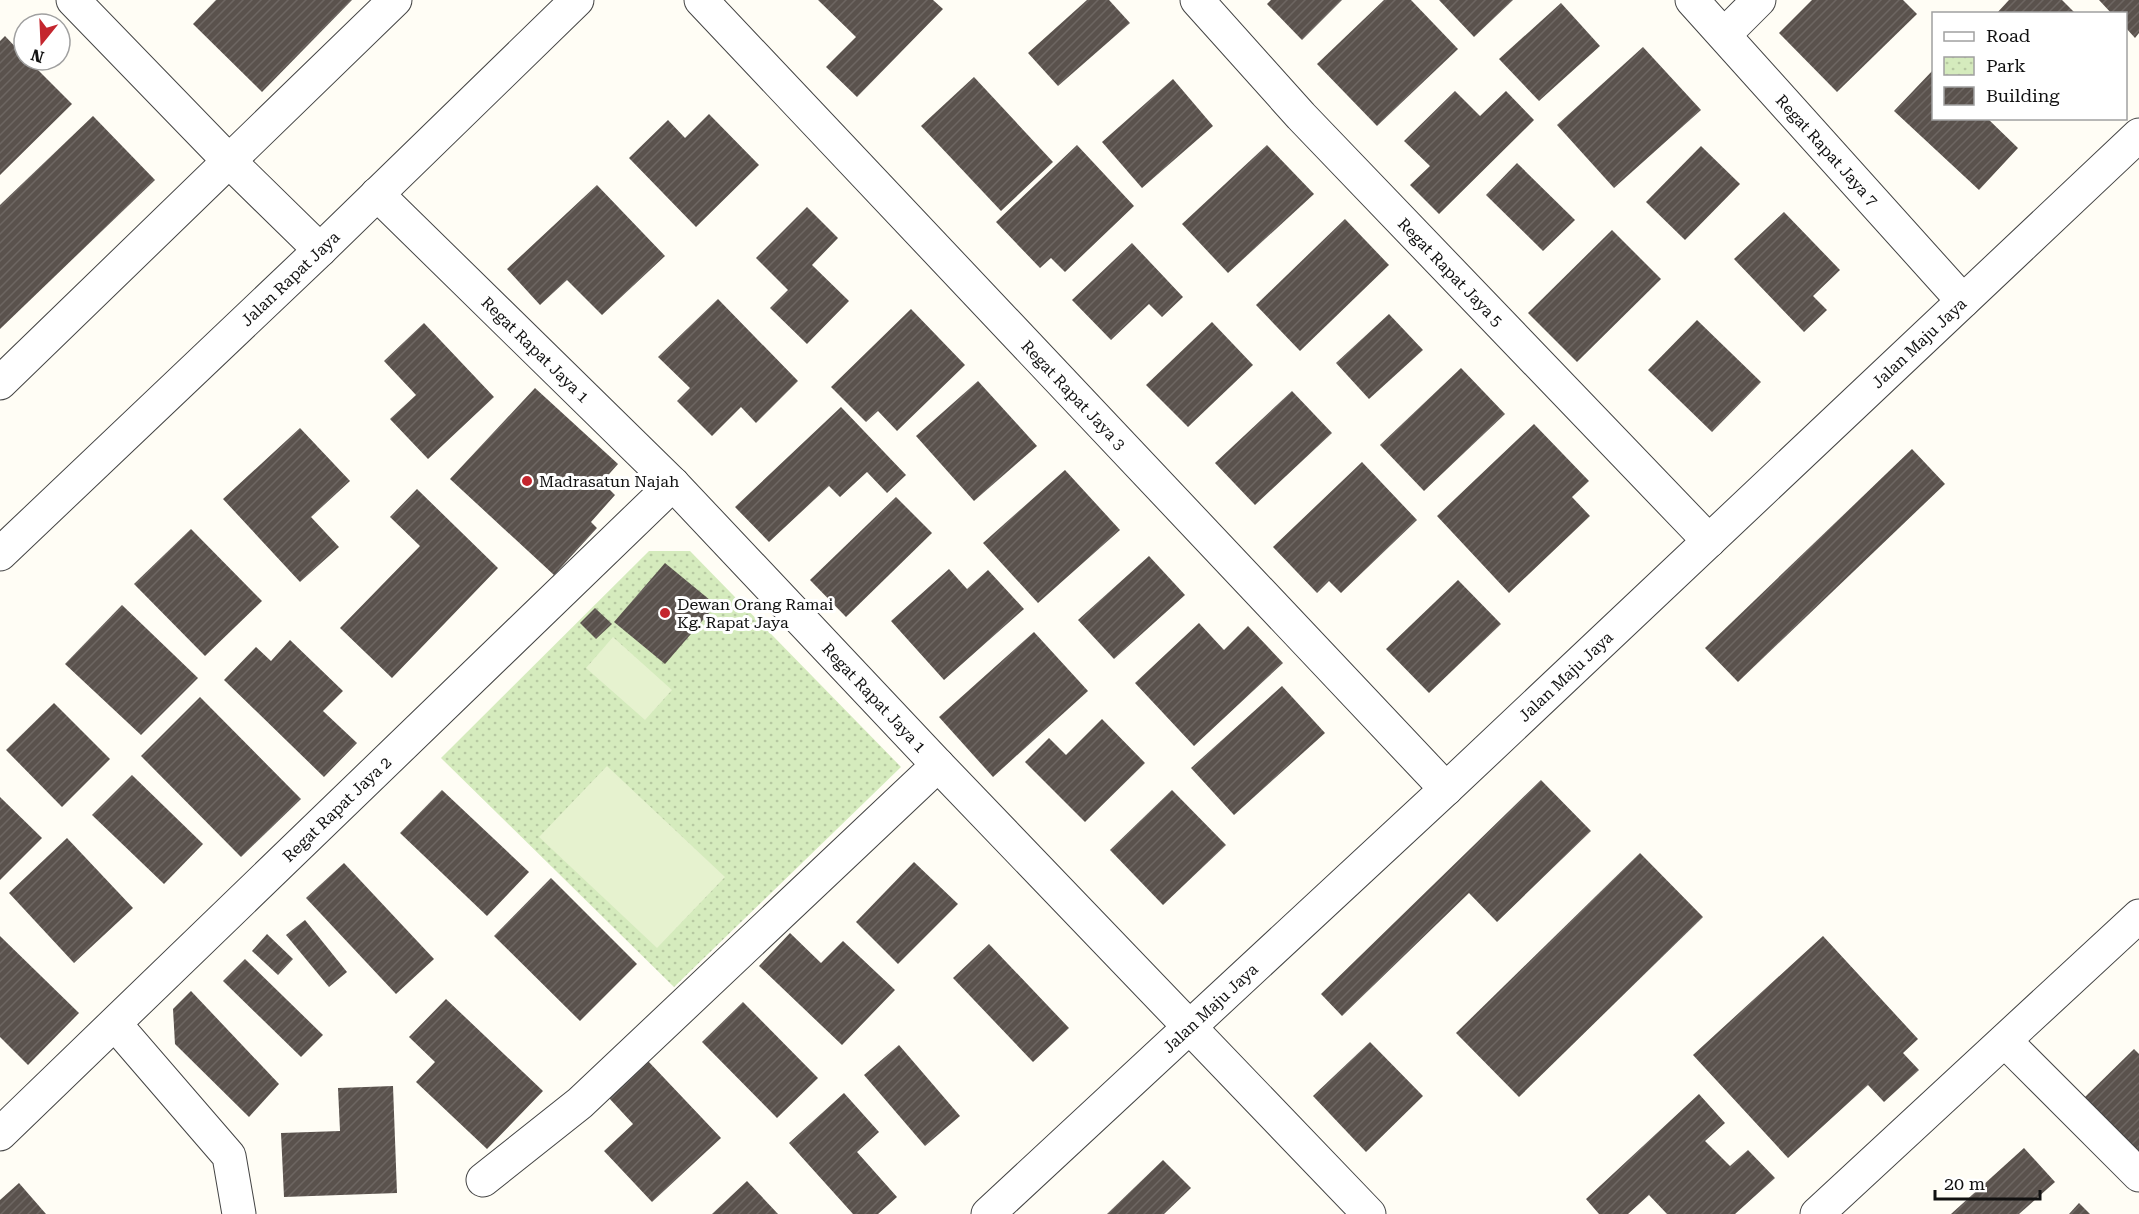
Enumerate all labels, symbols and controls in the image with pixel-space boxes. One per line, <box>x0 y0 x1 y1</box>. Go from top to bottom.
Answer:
north arrow <box>12 12 72 72</box>
legend <box>1932 12 2127 120</box>
text: Road <box>1986 25 2031 46</box>
text: N <box>29 45 46 67</box>
text: Park <box>1986 55 2026 76</box>
text: Building <box>1986 85 2060 106</box>
street label: Regat Rapat Jaya 7 <box>1772 91 1882 210</box>
street label: Regat Rapat Jaya 5 <box>1394 214 1507 330</box>
street label: Jalan Rapat Jaya <box>237 227 343 330</box>
street label: Regat Rapat Jaya 1 <box>478 292 593 406</box>
street label: Jalan Maju Jaya <box>1868 294 1970 392</box>
street label: Regat Rapat Jaya 3 <box>1018 336 1130 453</box>
place label: Madrasatun Najah <box>539 472 679 491</box>
marker: Madrasatun Najah <box>520 474 534 488</box>
place label: Dewan Orang Ramai Kg. Rapat Jaya <box>677 595 833 632</box>
marker: Dewan Orang Ramai Kg. Rapat Jaya <box>658 606 672 620</box>
street label: Jalan Maju Jaya <box>1514 627 1617 725</box>
street label: Regat Rapat Jaya 1 <box>818 639 931 756</box>
street label: Regat Rapat Jaya 2 <box>278 752 395 865</box>
street label: Jalan Maju Jaya <box>1159 959 1262 1057</box>
scale bar <box>1935 1163 2040 1201</box>
text: 20 m <box>1944 1173 1985 1194</box>

